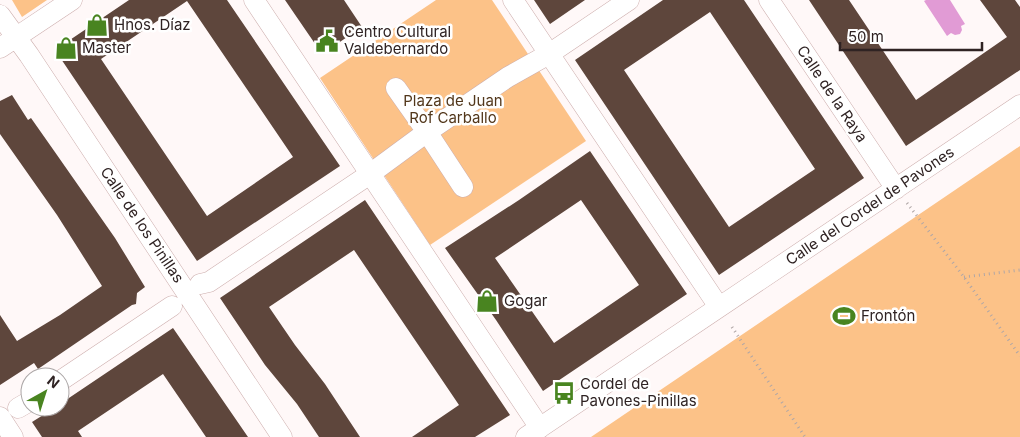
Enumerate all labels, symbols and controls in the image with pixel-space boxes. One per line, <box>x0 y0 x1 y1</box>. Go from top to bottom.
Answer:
shop icon: Hnos. Díaz <box>84 12 110 38</box>
place label: Hnos. Díaz <box>114 15 191 34</box>
scale bar <box>840 20 982 52</box>
place label: Centro Cultural Valdebernardo <box>344 22 451 58</box>
text: 50 m <box>848 27 884 46</box>
public building icon: Centro Cultural Valdebernardo <box>314 28 340 54</box>
shop icon: Master <box>53 35 79 61</box>
place label: Master <box>82 38 131 57</box>
street label: Calle de la Raya <box>793 42 872 146</box>
park label: Plaza de Juan Rof Carballo <box>403 91 503 127</box>
street label: Calle del Cordel de Pavones <box>782 142 958 269</box>
street label: Calle de los Pinillas <box>97 163 188 286</box>
shop icon: Gogar <box>474 288 500 314</box>
place label: Gogar <box>504 291 548 310</box>
sports icon: Frontón <box>831 303 857 329</box>
place label: Frontón <box>861 306 915 325</box>
north arrow <box>20 367 70 417</box>
text: N <box>44 372 63 391</box>
place label: Cordel de Pavones-Pinillas <box>580 374 697 410</box>
bus stop icon: Cordel de Pavones-Pinillas <box>551 380 577 406</box>

